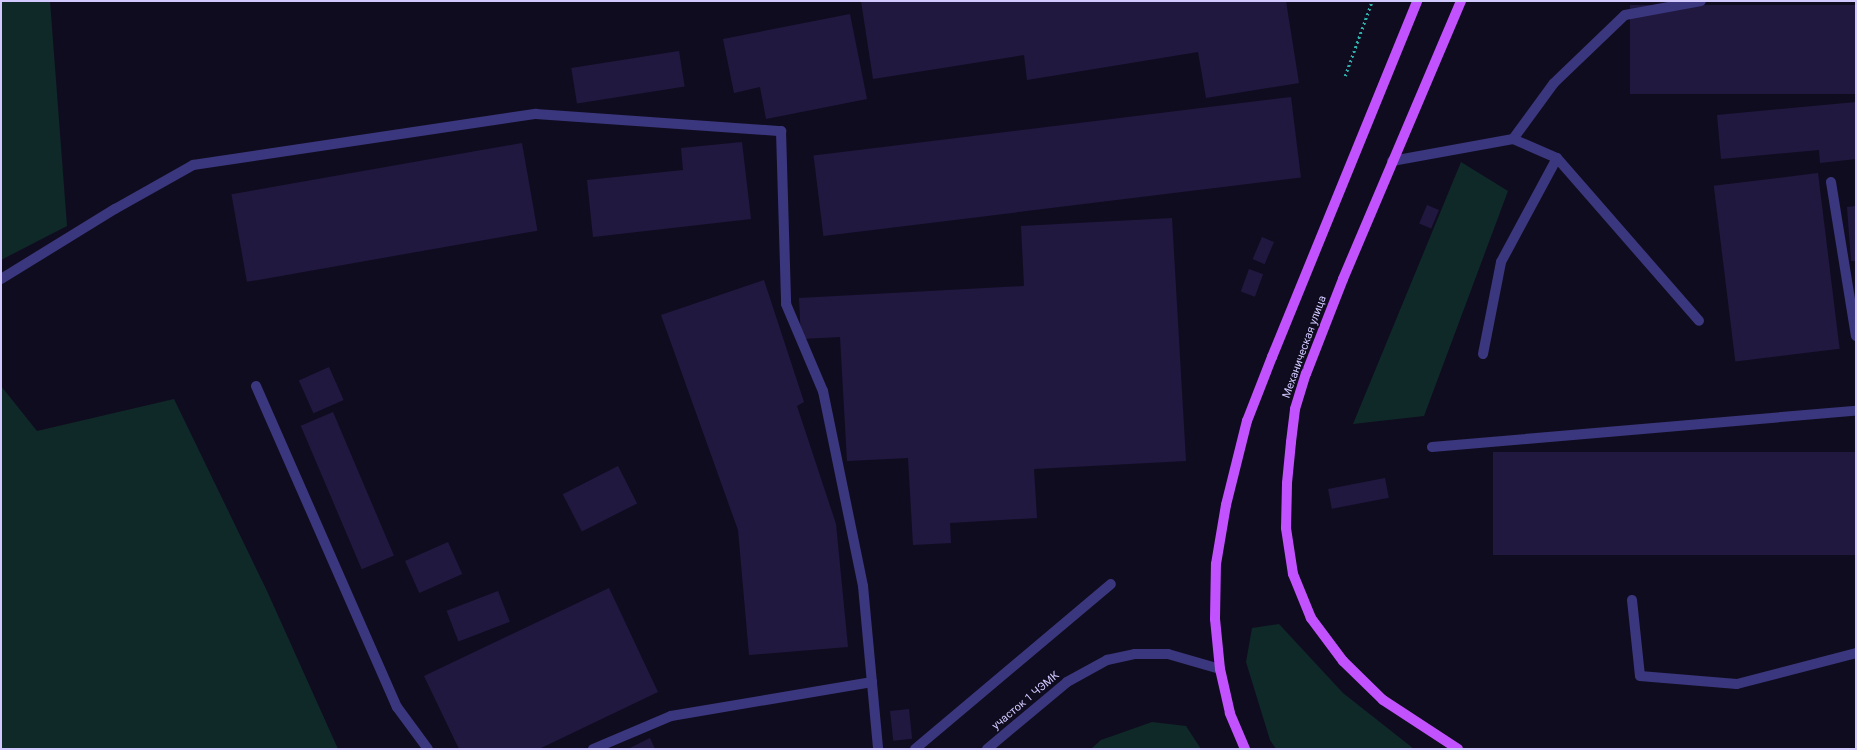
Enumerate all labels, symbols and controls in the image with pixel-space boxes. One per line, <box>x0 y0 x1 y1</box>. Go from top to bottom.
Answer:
street label: Механическая улица <box>1280 294 1330 400</box>
street label: участок 1 ЧЭМК <box>990 669 1062 733</box>

